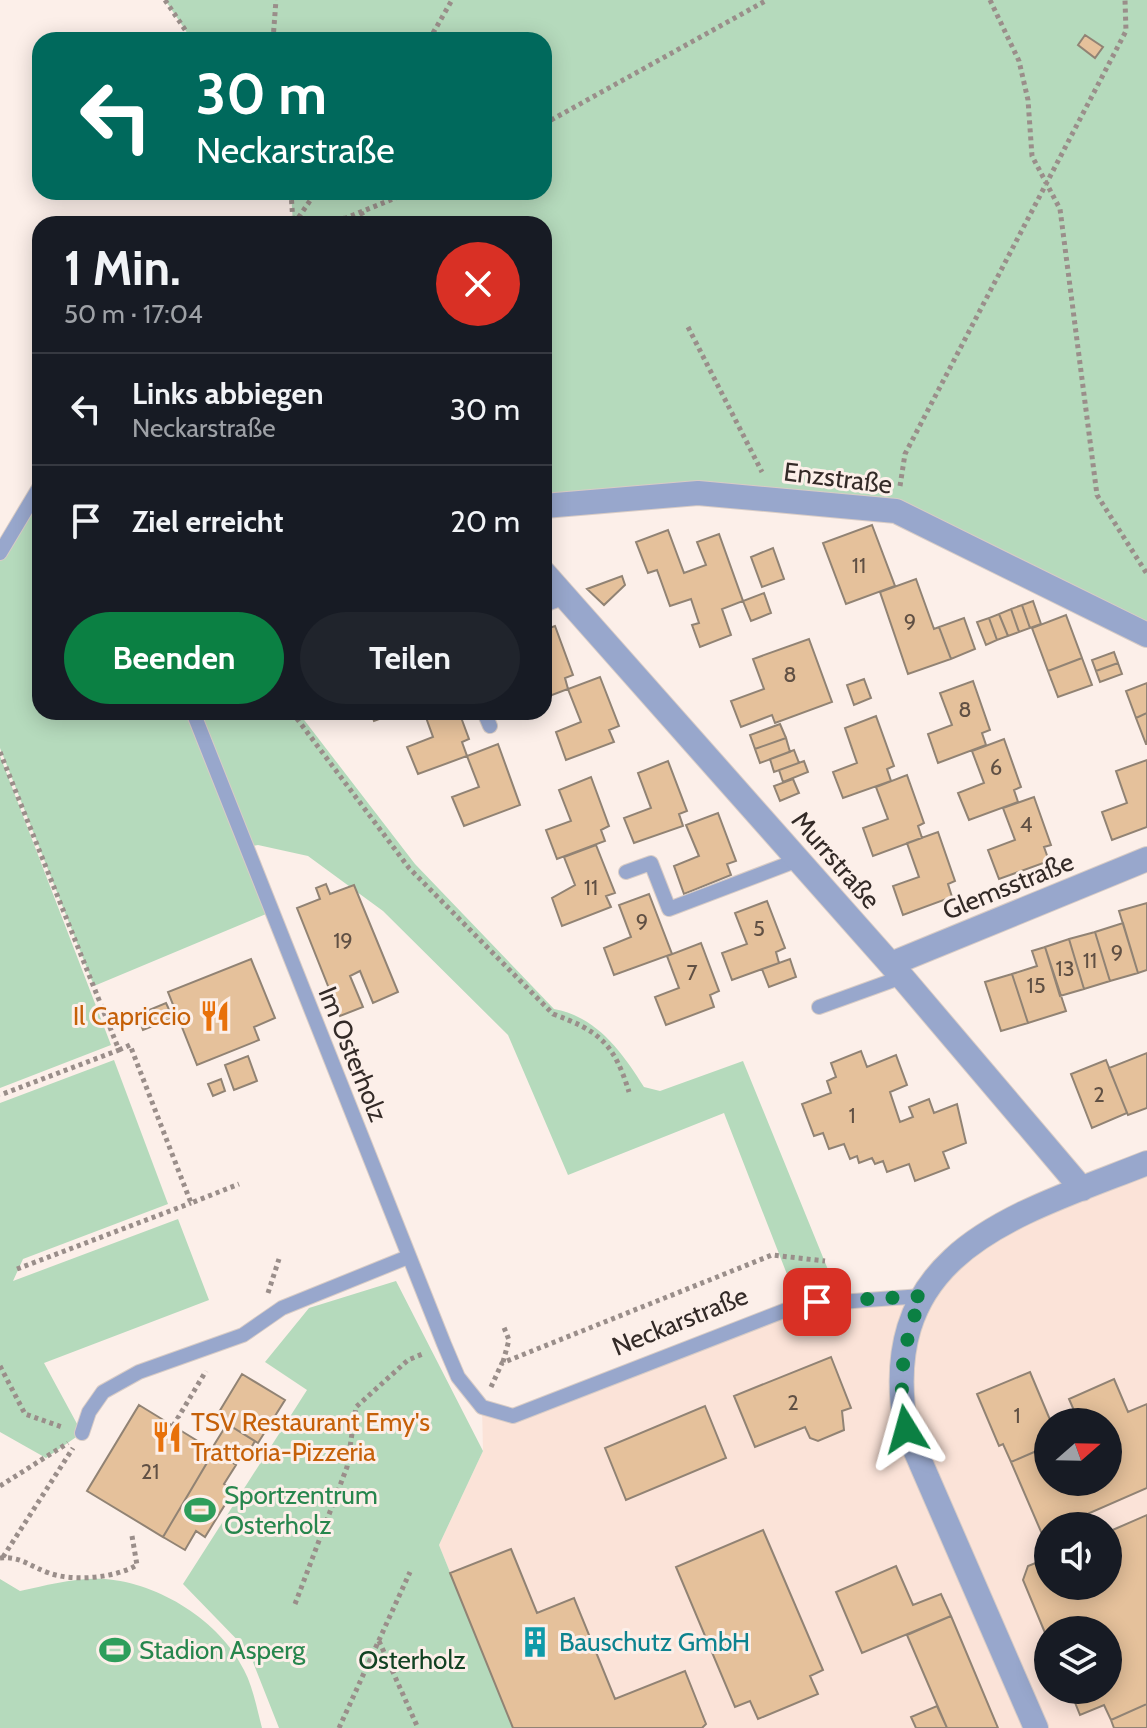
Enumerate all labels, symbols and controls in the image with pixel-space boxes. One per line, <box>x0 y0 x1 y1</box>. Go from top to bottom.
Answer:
text: 30 m <box>196 60 327 128</box>
icon: left <box>64 64 168 168</box>
text: Neckarstraße <box>196 128 395 172</box>
text: 1 Min. <box>64 239 181 297</box>
button: close <box>436 242 520 326</box>
text: 50 m · 17:04 <box>64 298 203 330</box>
text: Links abbiegen <box>132 375 324 412</box>
icon: left <box>64 387 108 431</box>
text: 30 m <box>450 391 520 428</box>
text: Neckarstraße <box>132 412 276 444</box>
street label: Enzstraße <box>782 455 894 501</box>
icon: arrive <box>64 499 108 543</box>
text: Ziel erreicht <box>132 503 283 540</box>
text: 20 m <box>450 503 520 540</box>
house number: 11 <box>852 552 866 579</box>
house number: 9 <box>904 608 916 635</box>
button: Beenden <box>64 612 284 704</box>
button: Teilen <box>300 612 520 704</box>
house number: 8 <box>783 661 797 688</box>
house number: 8 <box>958 696 972 723</box>
house number: 6 <box>990 754 1002 781</box>
street label: Murrstraße <box>785 805 887 915</box>
house number: 4 <box>1020 811 1033 838</box>
street label: Glemsstraße <box>938 845 1078 927</box>
house number: 11 <box>584 874 598 901</box>
house number: 9 <box>636 908 648 935</box>
house number: 5 <box>753 915 765 942</box>
house number: 19 <box>333 927 353 954</box>
house number: 9 <box>1111 939 1123 966</box>
house number: 11 <box>1083 947 1097 974</box>
house number: 13 <box>1055 955 1075 982</box>
house number: 7 <box>686 959 698 986</box>
house number: 15 <box>1026 972 1046 999</box>
street label: Im Osterholz <box>311 982 395 1126</box>
restaurant icon: Il Capriccio <box>198 999 232 1033</box>
place label: Il Capriccio <box>73 1000 191 1032</box>
house number: 2 <box>1093 1081 1105 1108</box>
house number: 1 <box>848 1102 856 1129</box>
pin <box>783 1268 851 1336</box>
street label: Neckarstraße <box>607 1279 753 1363</box>
icon: arrive <box>795 1280 839 1324</box>
position arrow <box>864 1387 948 1471</box>
house number: 2 <box>787 1389 799 1416</box>
house number: 1 <box>1013 1402 1021 1429</box>
place label: TSV Restaurant Emy's Trattoria-Pizzeria <box>191 1406 430 1468</box>
north arrow <box>1034 1408 1122 1496</box>
map controls <box>1034 1408 1122 1704</box>
restaurant icon: TSV Restaurant Emy's Trattoria-Pizzeria <box>150 1420 184 1454</box>
house number: 21 <box>141 1458 159 1485</box>
place label: Sportzentrum Osterholz <box>224 1479 378 1541</box>
sports icon: Sportzentrum Osterholz <box>183 1493 217 1527</box>
button: sound <box>1034 1512 1122 1600</box>
button: layers <box>1034 1616 1122 1704</box>
building icon: Bauschutz GmbH <box>518 1625 552 1659</box>
place label: Bauschutz GmbH <box>559 1626 750 1658</box>
sports icon: Stadion Asperg <box>98 1633 132 1667</box>
place label: Stadion Asperg <box>139 1634 306 1666</box>
park label: Osterholz <box>358 1644 466 1676</box>

